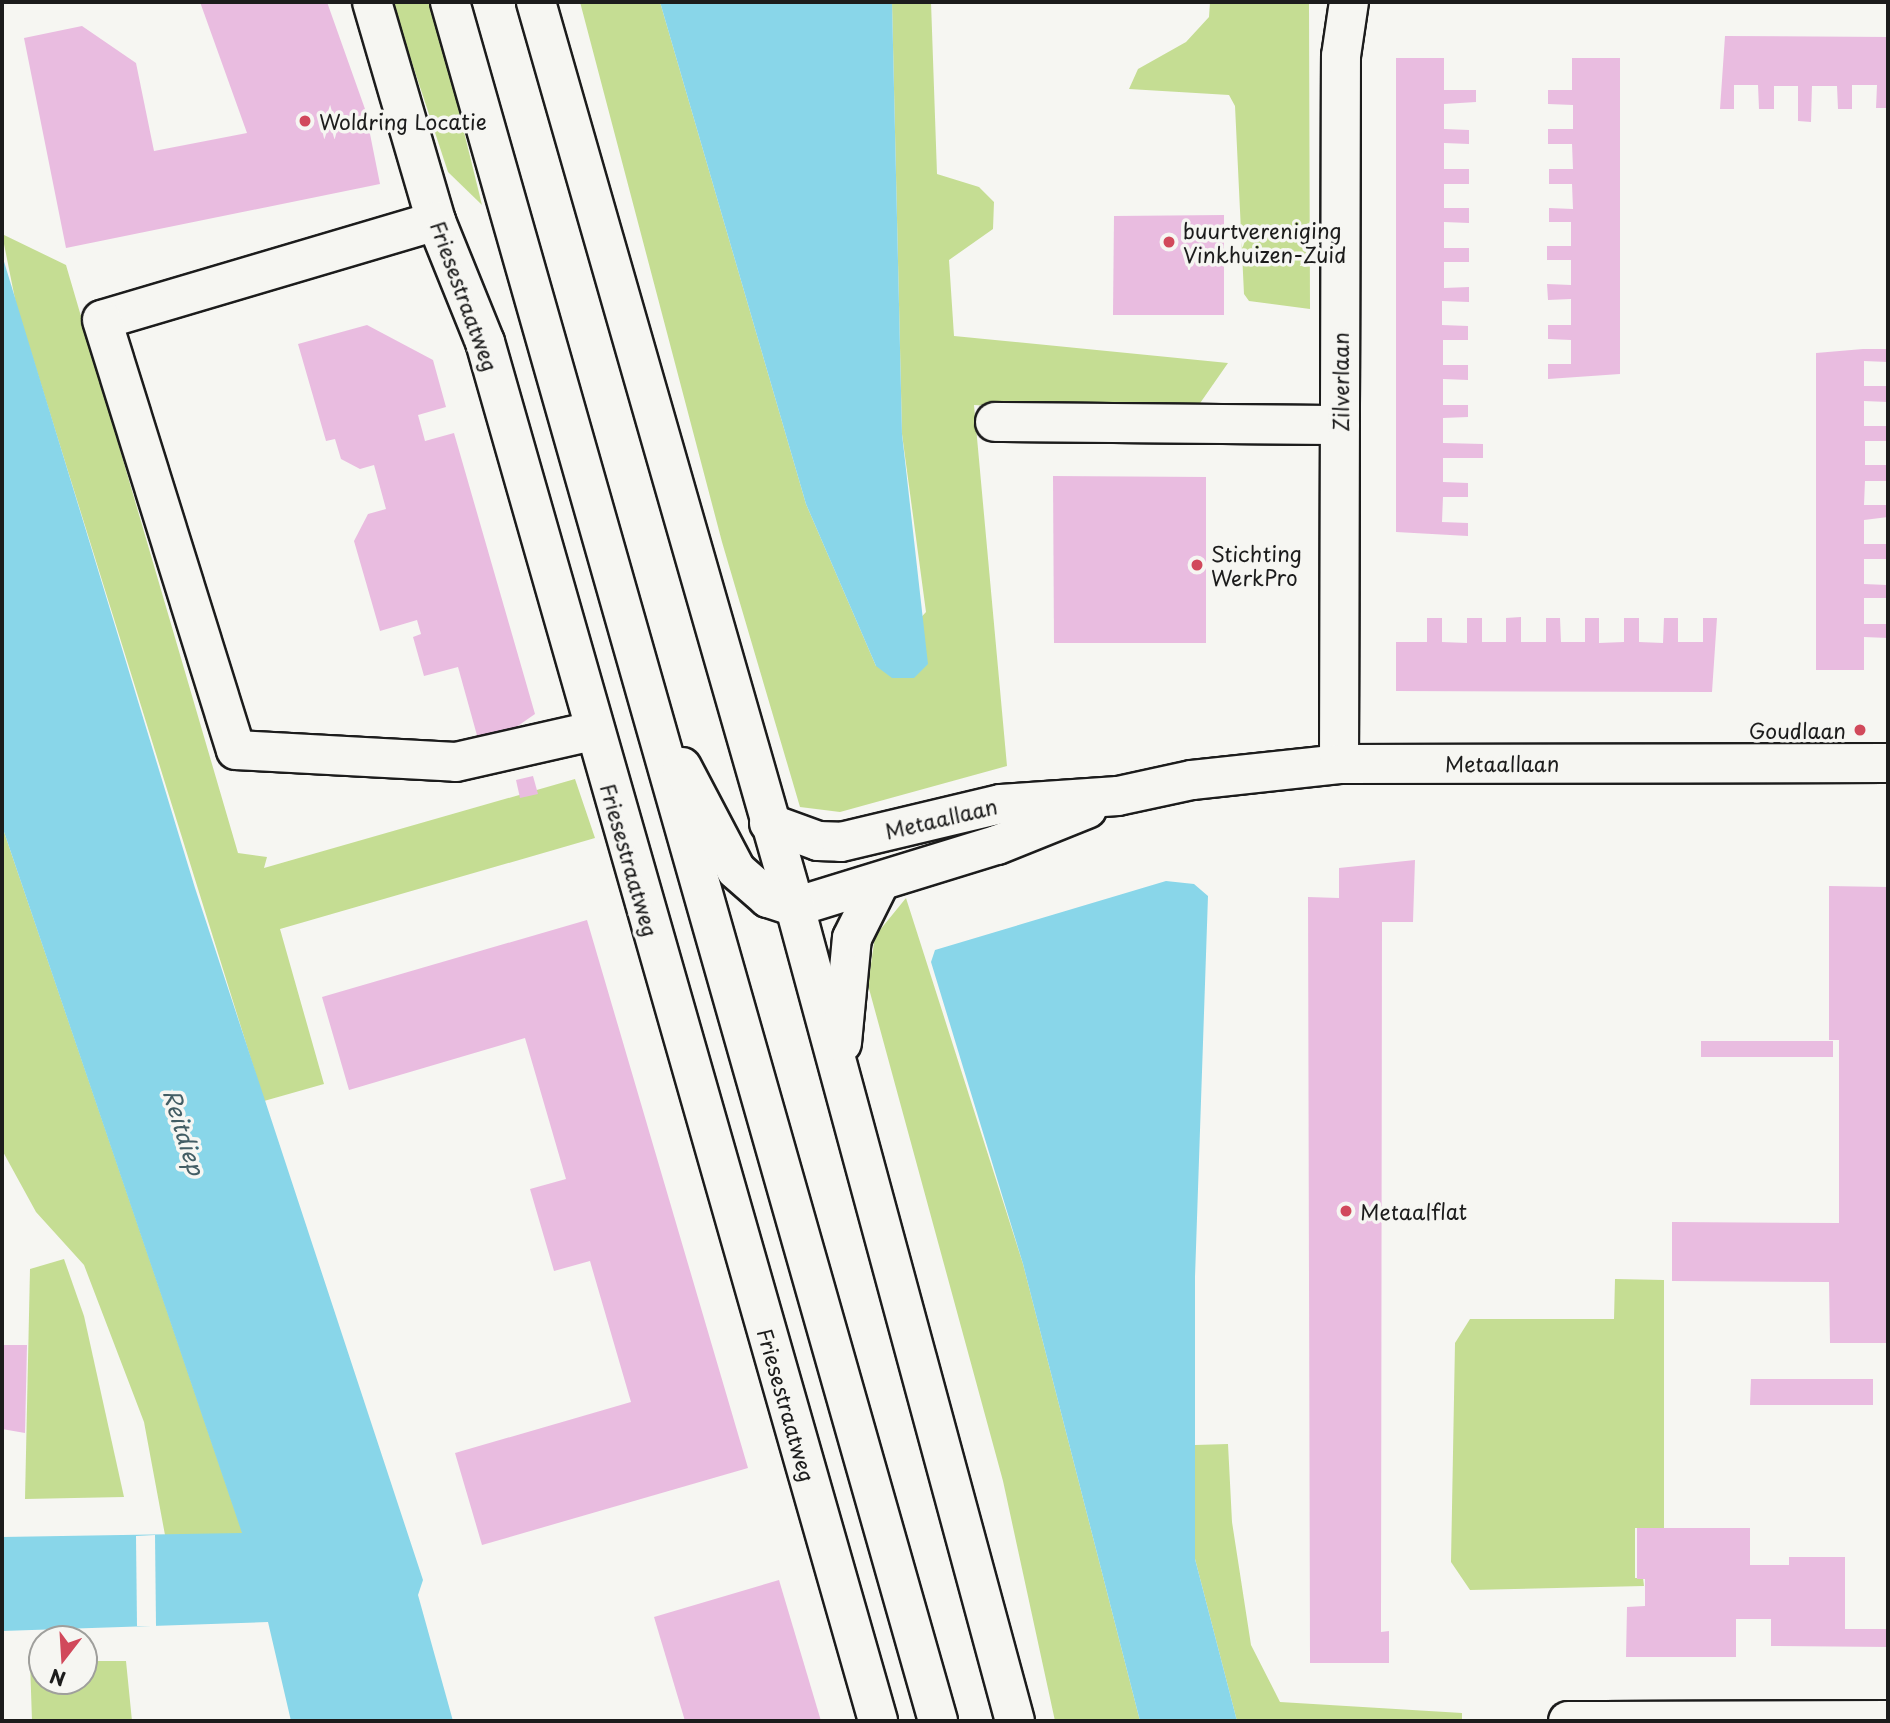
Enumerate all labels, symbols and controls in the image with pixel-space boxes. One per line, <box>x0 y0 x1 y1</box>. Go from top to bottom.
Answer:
place label: Woldring Locatie <box>319 108 488 134</box>
marker: Woldring Locatie <box>297 113 313 129</box>
street label: Friesestraatweg <box>426 217 504 375</box>
place label: buurtvereniging Vinkhuizen-Zuid <box>1183 217 1347 267</box>
marker: buurtvereniging Vinkhuizen-Zuid <box>1161 234 1177 250</box>
street label: Zilverlaan <box>1327 332 1353 432</box>
place label: Stichting WerkPro <box>1211 540 1302 590</box>
marker: Stichting WerkPro <box>1189 557 1205 573</box>
place label: Goudlaan <box>1749 717 1846 743</box>
marker: Goudlaan <box>1852 722 1868 738</box>
street label: Metaallaan <box>1445 750 1559 776</box>
street label: Friesestraatweg <box>596 780 664 940</box>
street label: Metaallaan <box>882 793 1000 843</box>
water label: Reitdiep <box>158 1086 210 1178</box>
place label: Metaalflat <box>1360 1198 1467 1224</box>
marker: Metaalflat <box>1338 1203 1354 1219</box>
street label: Friesestraatweg <box>753 1325 821 1485</box>
north arrow <box>28 1625 98 1695</box>
text: N <box>46 1663 69 1694</box>

